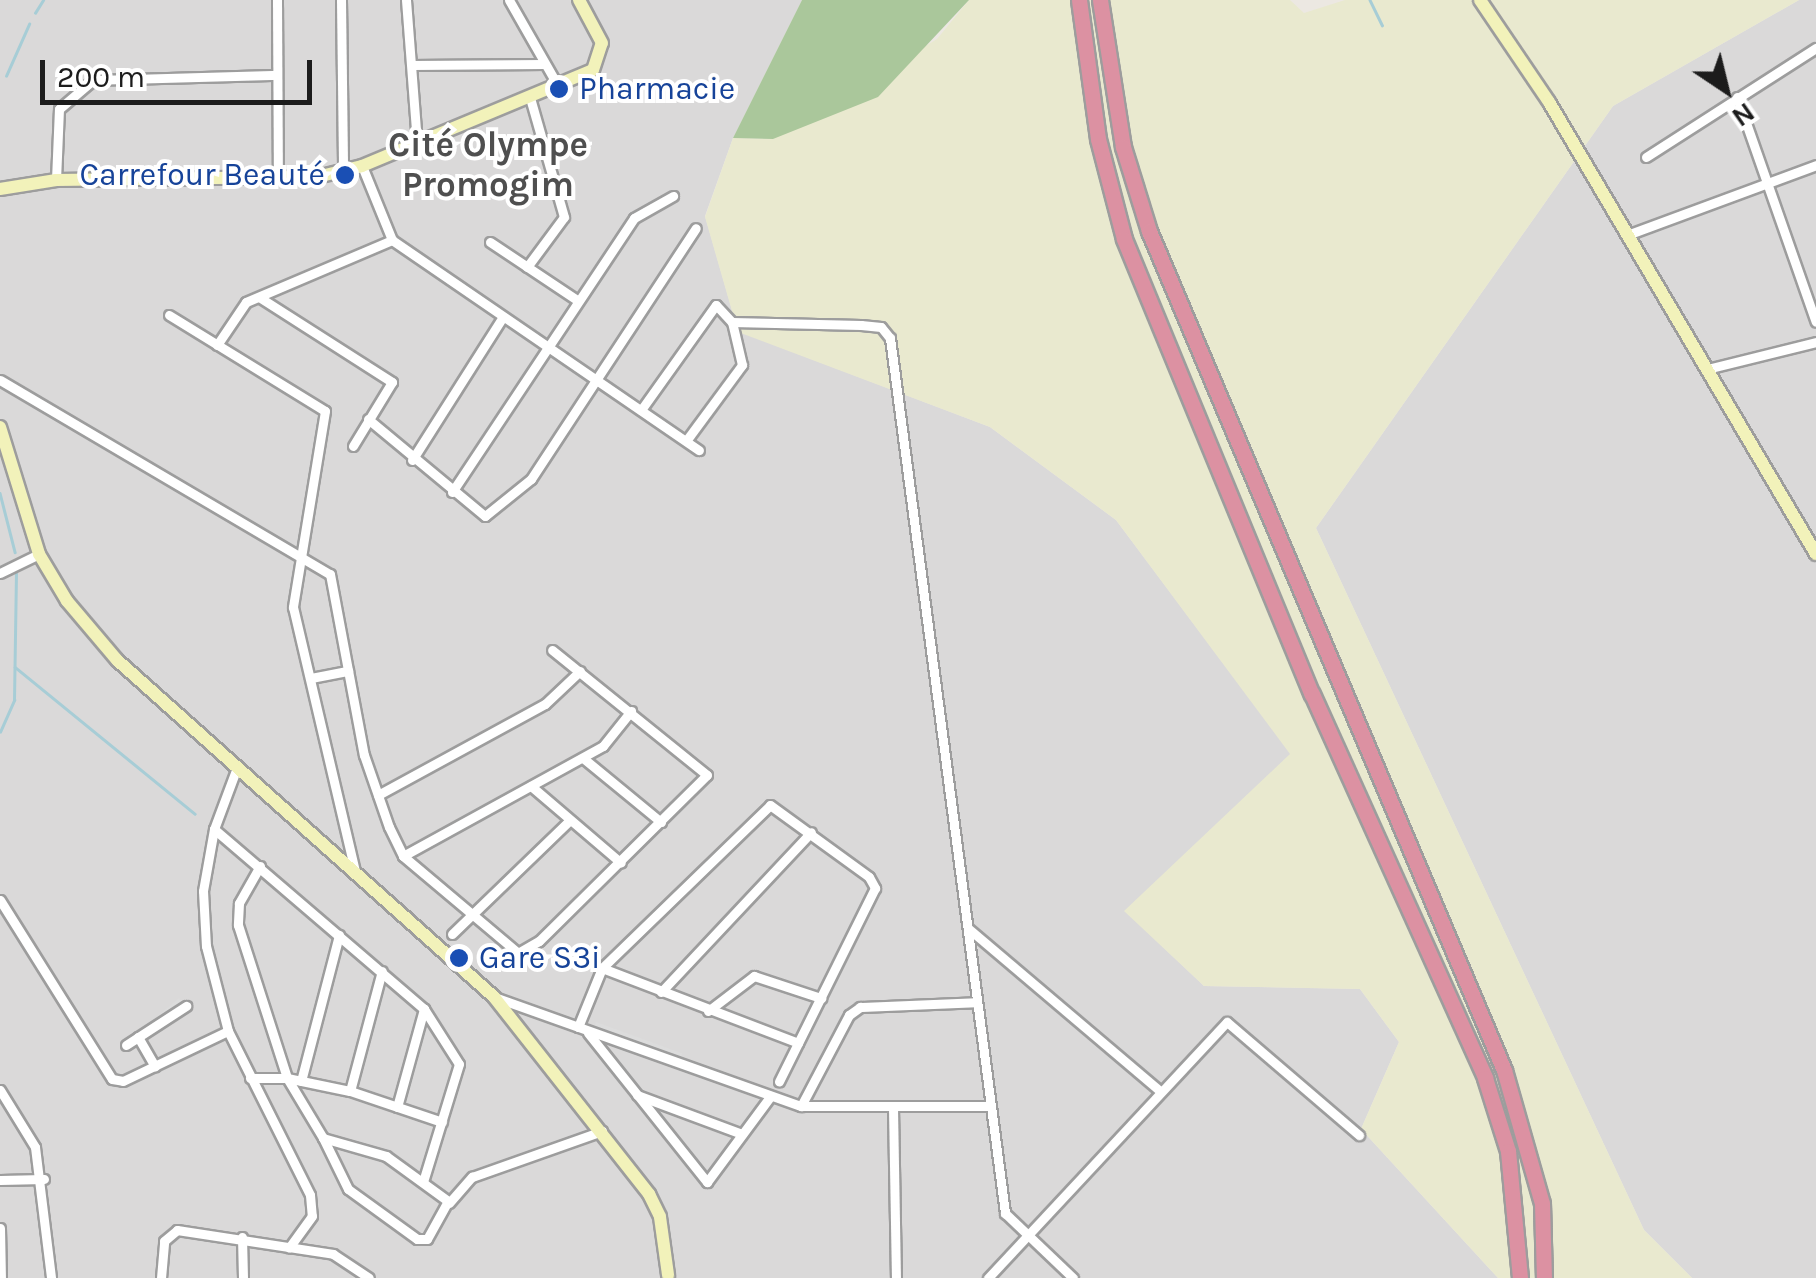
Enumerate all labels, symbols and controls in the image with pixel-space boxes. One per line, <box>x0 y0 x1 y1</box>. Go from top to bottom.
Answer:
scale bar <box>45 40 318 102</box>
north arrow <box>1676 40 1776 140</box>
text: 200 m <box>57 59 145 95</box>
place label: Pharmacie <box>579 70 735 108</box>
marker: Pharmacie <box>548 78 570 100</box>
text: N <box>1726 96 1761 134</box>
district label: Cité Olympe Promogim <box>388 124 588 206</box>
place label: Carrefour Beauté <box>79 156 325 194</box>
marker: Carrefour Beauté <box>334 164 356 186</box>
place label: Gare S3i <box>479 939 601 977</box>
marker: Gare S3i <box>448 947 470 969</box>

